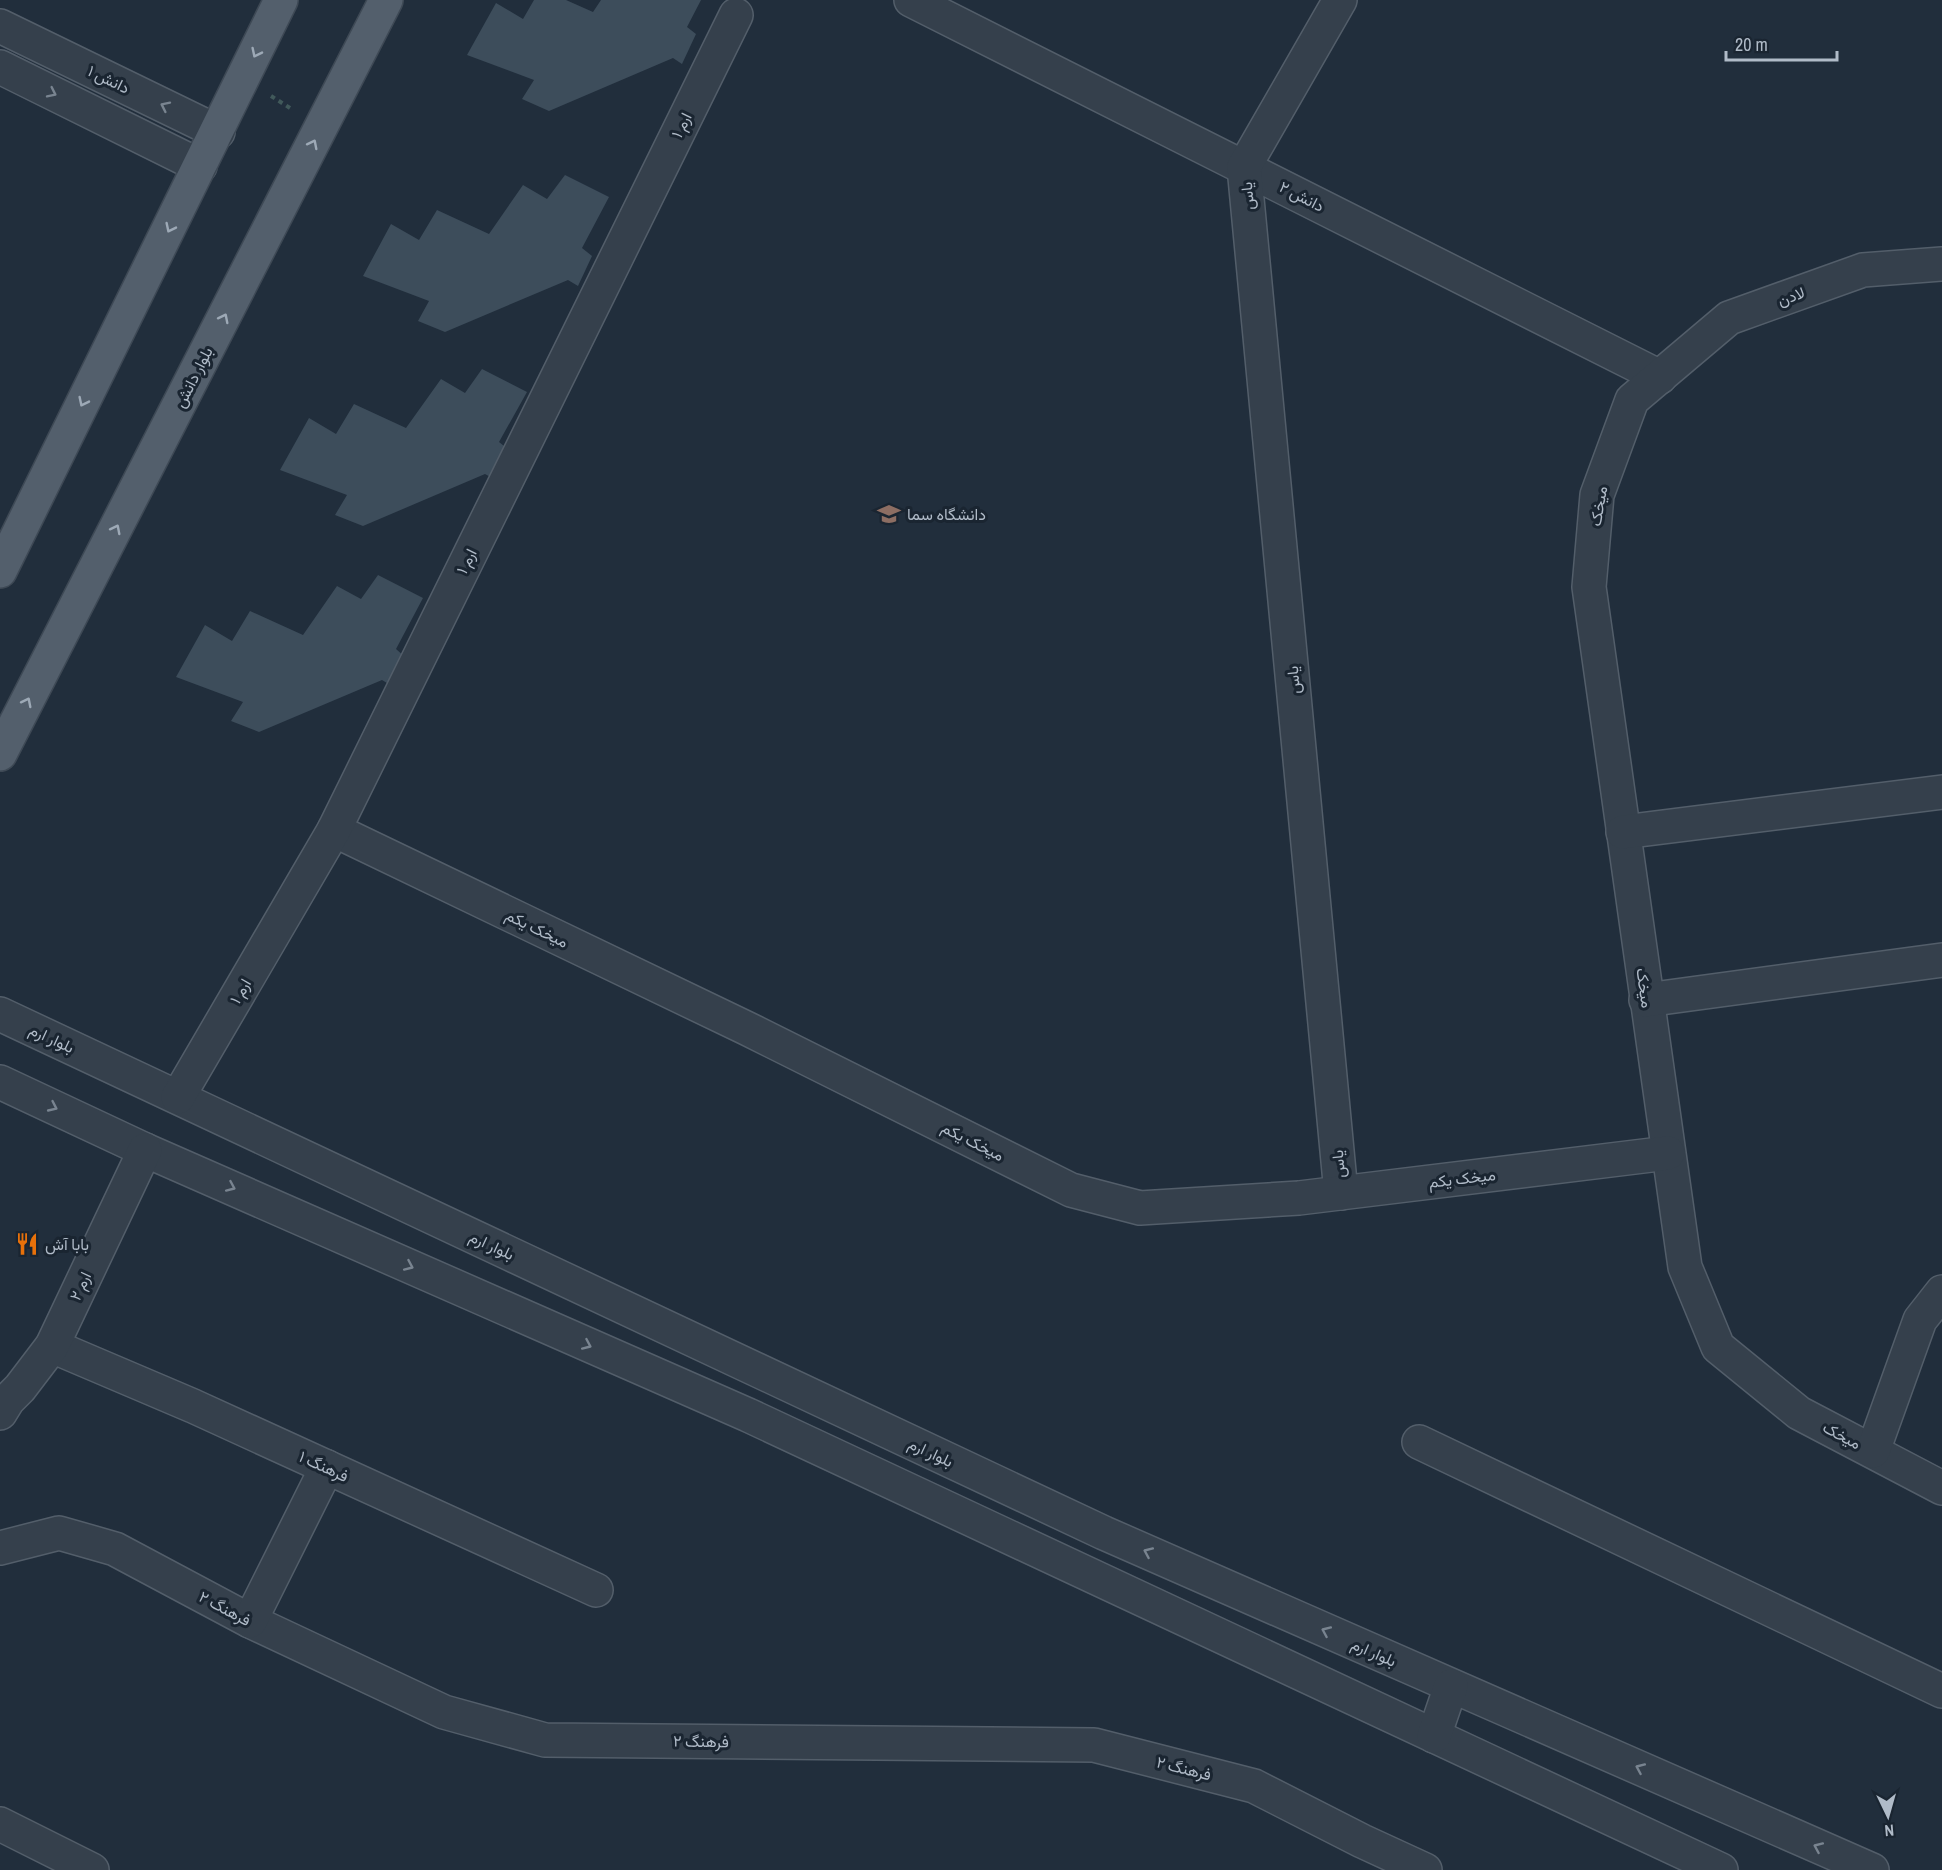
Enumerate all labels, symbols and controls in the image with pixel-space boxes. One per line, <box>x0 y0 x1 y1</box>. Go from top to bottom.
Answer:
scale bar <box>1726 24 1837 62</box>
text: 20 m <box>1735 32 1768 57</box>
one-way arrow <box>251 46 263 57</box>
street label: دانش ۱ <box>84 59 134 99</box>
one-way arrow <box>46 86 57 98</box>
one-way arrow <box>160 102 171 113</box>
street label: ارم ۱ <box>665 109 697 141</box>
one-way arrow <box>306 140 317 151</box>
street label: دانش ۲ <box>1276 175 1328 217</box>
street label: یاس <box>1235 181 1259 211</box>
one-way arrow <box>166 221 177 232</box>
street label: لادن <box>1774 281 1808 311</box>
one-way arrow <box>217 314 228 324</box>
street label: بلوار دانش <box>168 343 218 411</box>
one-way arrow <box>79 396 91 407</box>
street label: میخک <box>1584 484 1612 528</box>
school or university icon: دانشگاه سما <box>876 501 902 527</box>
place label: دانشگاه سما <box>907 503 986 525</box>
one-way arrow <box>108 524 120 535</box>
street label: ارم ۱ <box>450 545 482 577</box>
street label: یاس <box>1281 665 1305 695</box>
one-way arrow <box>19 698 31 709</box>
street label: میخک یکم <box>502 903 572 953</box>
street label: میخک <box>1631 967 1659 1009</box>
street label: ارم ۱ <box>224 974 256 1008</box>
street label: بلوار ارم <box>26 1018 78 1058</box>
one-way arrow <box>47 1099 58 1111</box>
street label: میخک یکم <box>938 1116 1008 1166</box>
street label: یاس <box>1326 1149 1350 1179</box>
street label: میخک یکم <box>1427 1163 1497 1193</box>
one-way arrow <box>224 1180 235 1192</box>
street label: بلوار ارم <box>466 1225 518 1265</box>
restaurant icon: بابا آش <box>14 1231 40 1257</box>
place label: بابا آش <box>45 1233 89 1255</box>
one-way arrow <box>403 1259 414 1271</box>
street label: ارم ۲ <box>64 1268 96 1304</box>
one-way arrow <box>581 1337 592 1349</box>
street label: میخک <box>1819 1416 1865 1454</box>
street label: بلوار ارم <box>905 1432 957 1472</box>
street label: فرهنگ ۱ <box>296 1445 352 1487</box>
one-way arrow <box>1143 1548 1154 1560</box>
street label: فرهنگ ۲ <box>195 1585 255 1631</box>
one-way arrow <box>1322 1626 1333 1638</box>
street label: بلوار ارم <box>1348 1632 1400 1672</box>
street label: فرهنگ ۲ <box>673 1730 729 1752</box>
street label: فرهنگ ۲ <box>1154 1751 1214 1785</box>
one-way arrow <box>1635 1763 1646 1775</box>
north arrow <box>1858 1786 1918 1846</box>
text: N <box>1884 1820 1895 1842</box>
one-way arrow <box>1814 1842 1825 1854</box>

